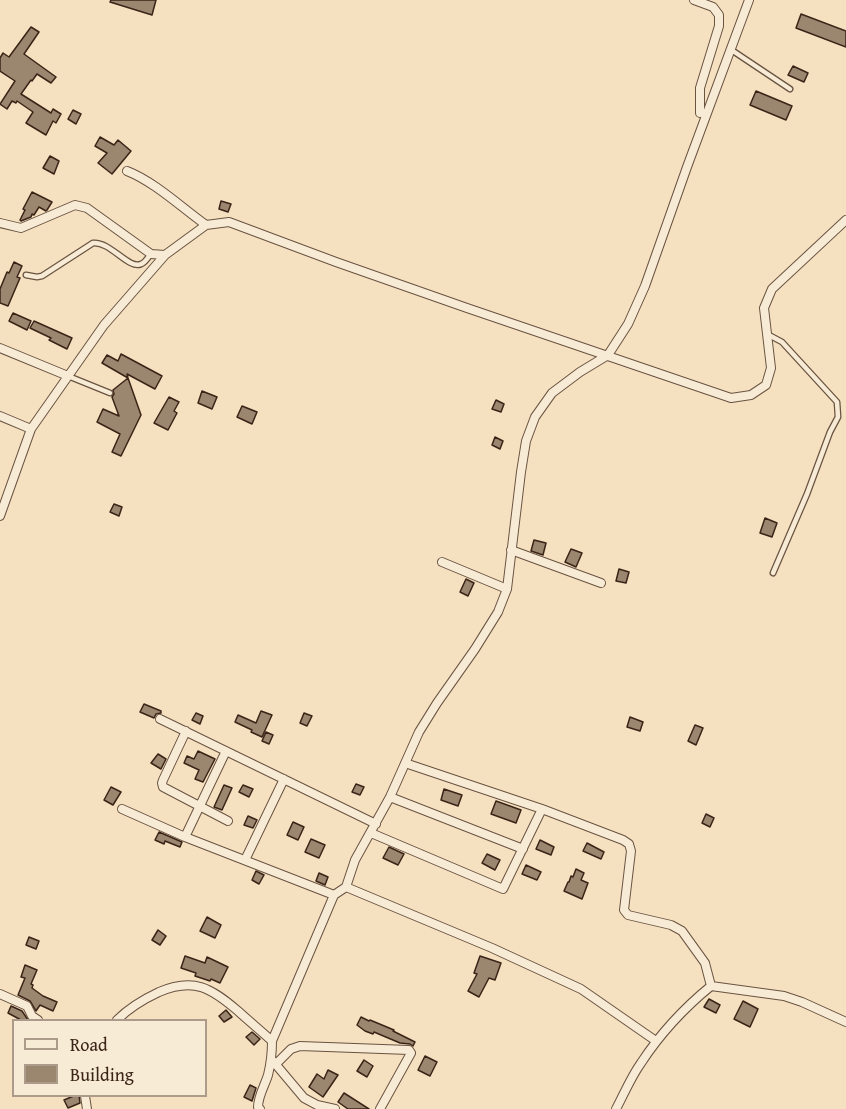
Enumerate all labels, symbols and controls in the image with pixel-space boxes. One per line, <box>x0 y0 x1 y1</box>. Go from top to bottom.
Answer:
legend <box>12 1019 207 1097</box>
text: Road <box>70 1031 108 1058</box>
text: Building <box>70 1061 134 1088</box>

